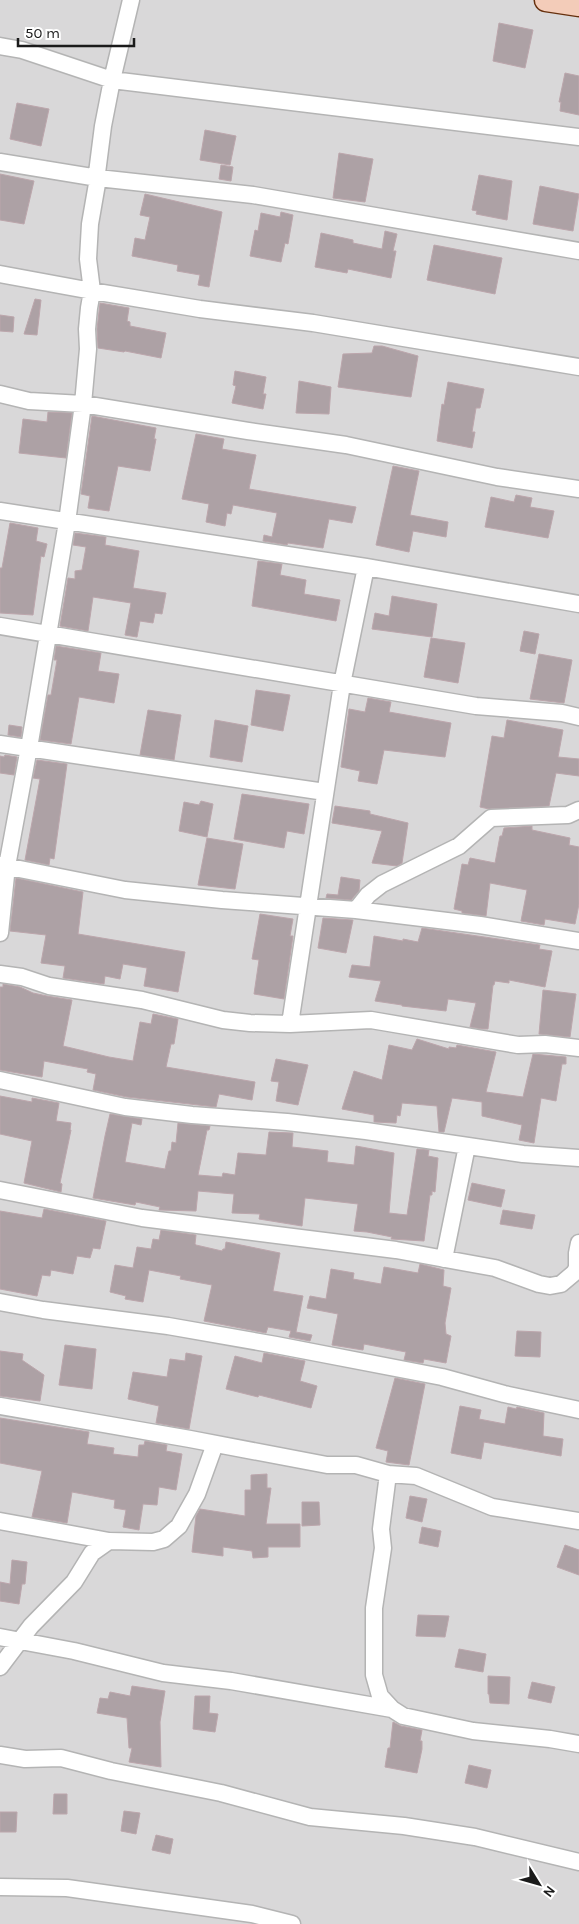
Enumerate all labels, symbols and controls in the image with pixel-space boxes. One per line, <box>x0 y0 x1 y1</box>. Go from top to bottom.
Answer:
scale bar <box>18 15 134 47</box>
text: 50 m <box>25 24 60 42</box>
north arrow <box>514 1859 564 1909</box>
text: N <box>539 1882 559 1901</box>

